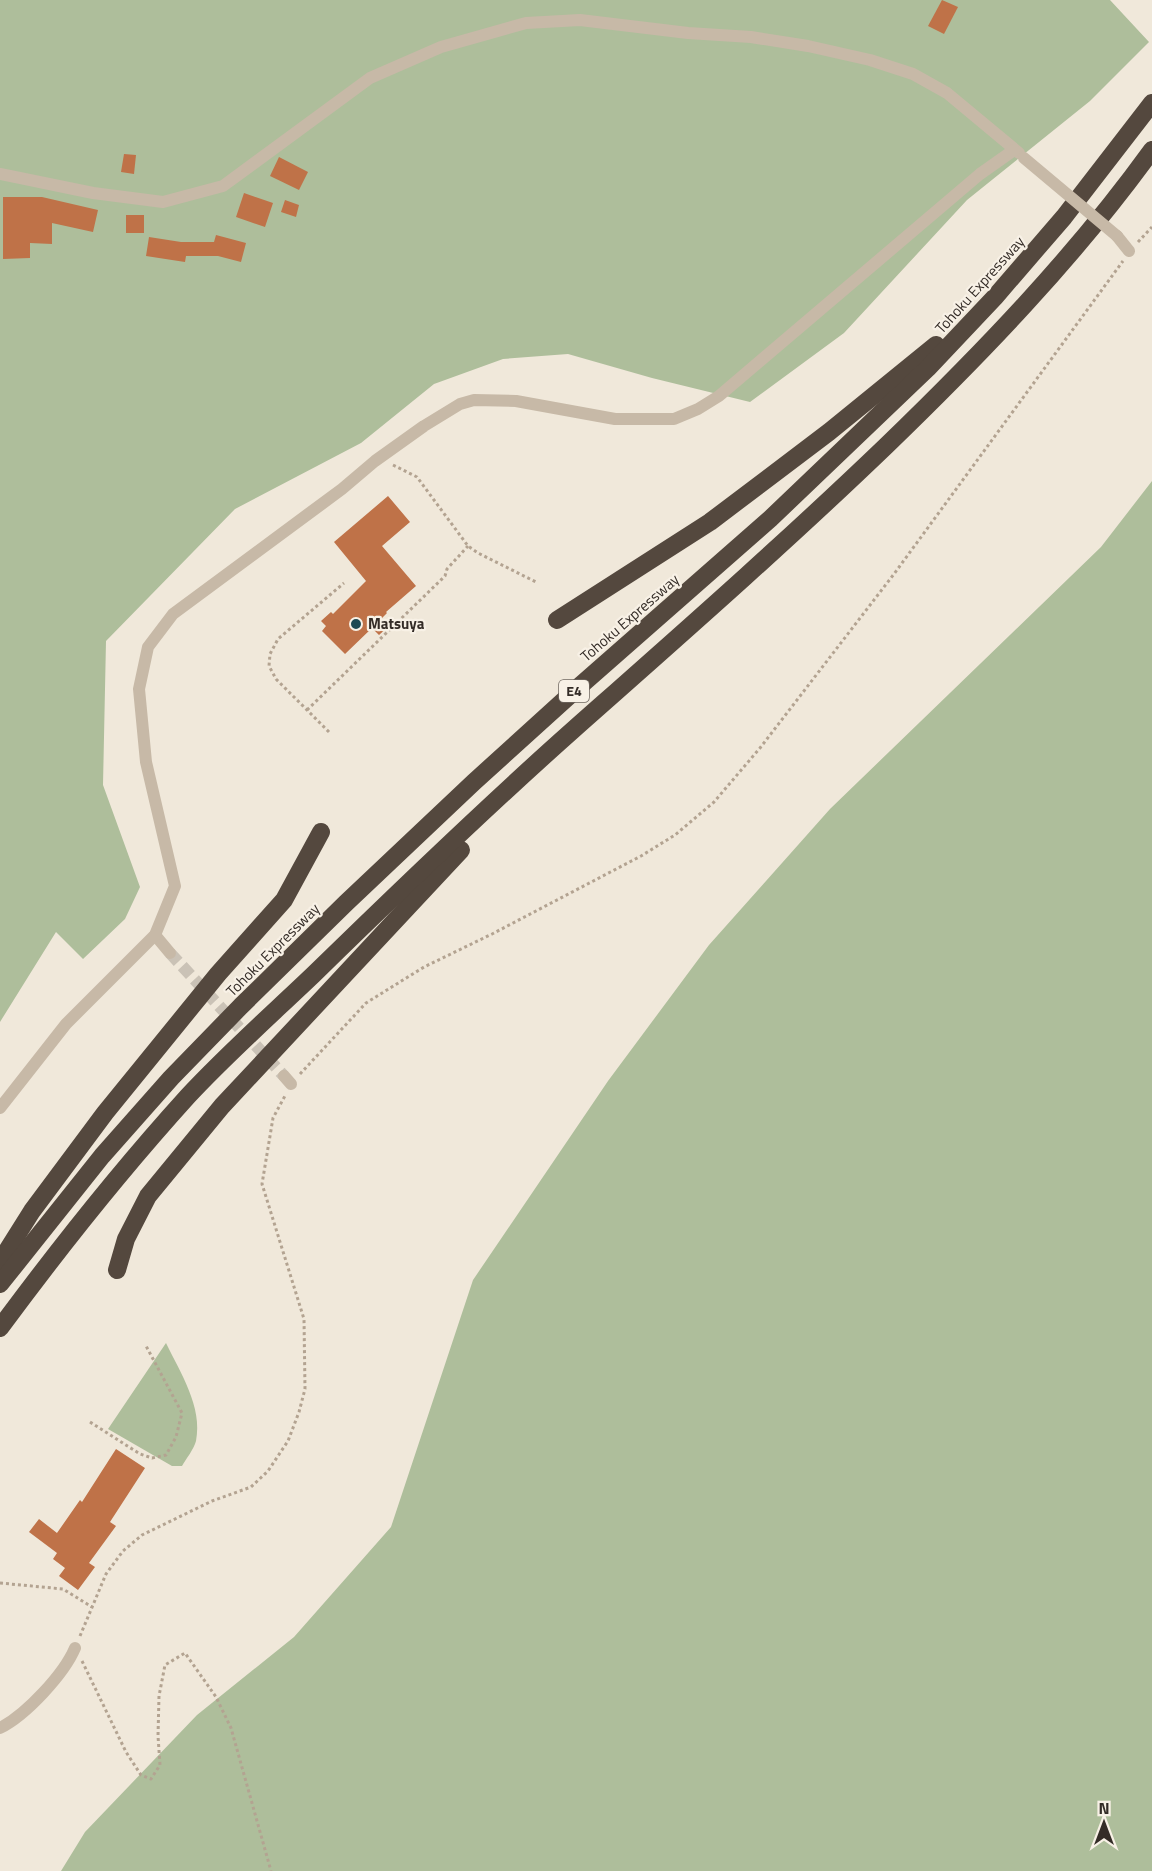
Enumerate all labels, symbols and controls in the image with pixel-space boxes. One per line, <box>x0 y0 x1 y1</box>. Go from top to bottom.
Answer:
street label: Tohoku Expressway <box>929 231 1030 339</box>
street label: Tohoku Expressway <box>575 568 684 667</box>
place label: Matsuya <box>368 612 425 635</box>
marker: Matsuya <box>349 617 363 631</box>
road number: E4 <box>559 680 589 702</box>
street label: Tohoku Expressway <box>221 898 325 1002</box>
north arrow <box>1074 1793 1134 1853</box>
text: N <box>1098 1796 1110 1820</box>

